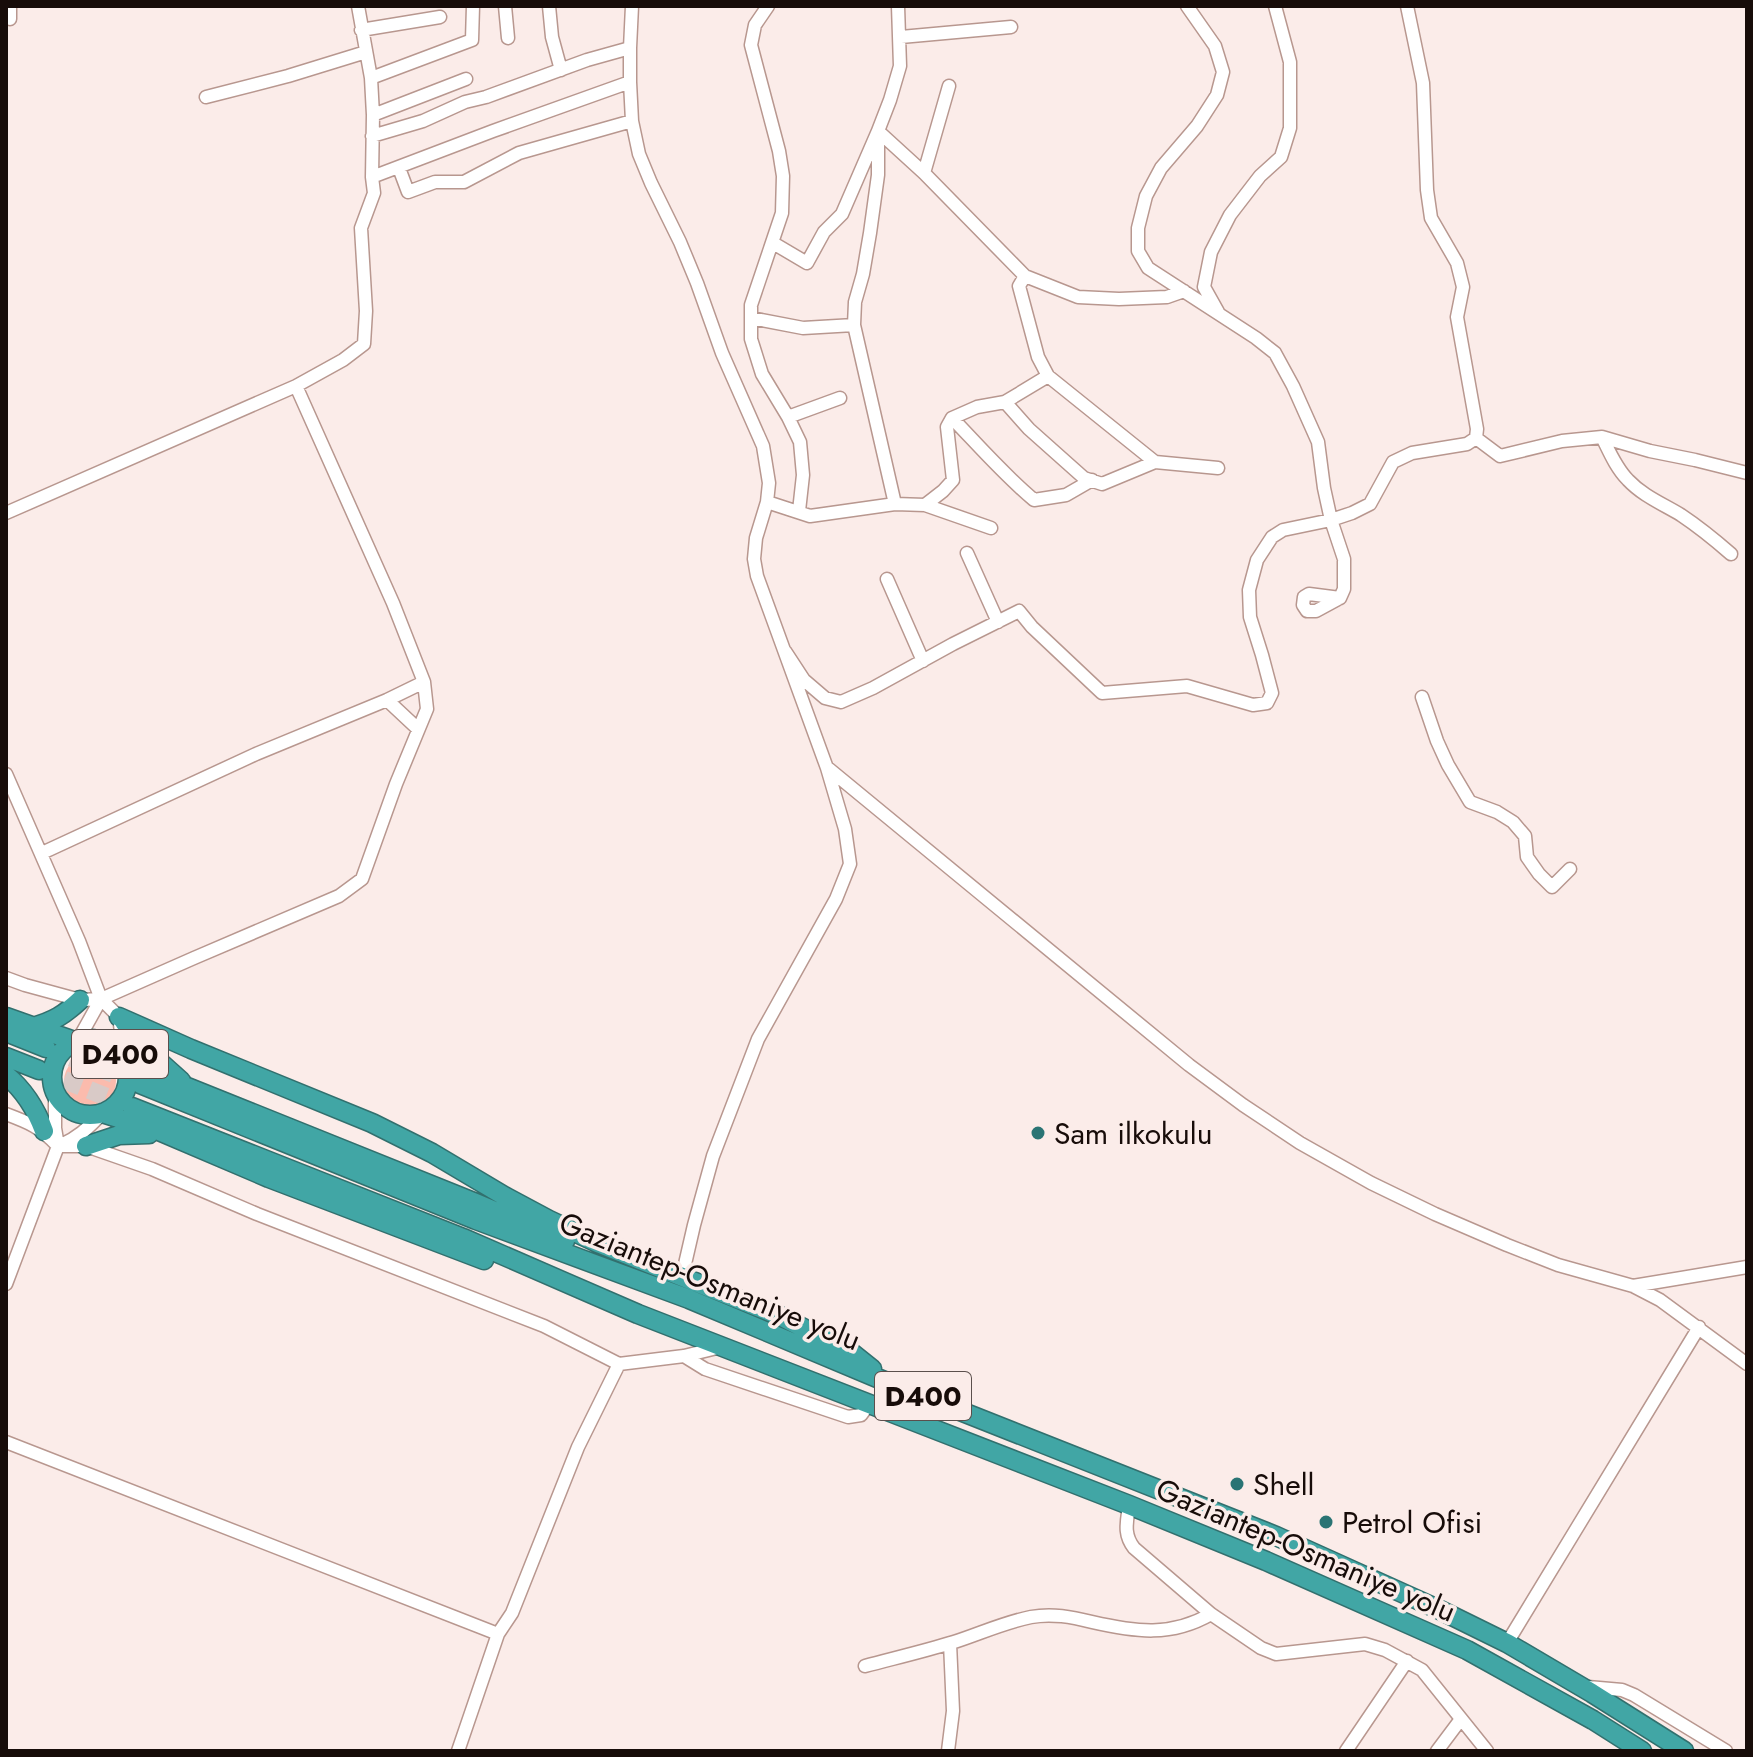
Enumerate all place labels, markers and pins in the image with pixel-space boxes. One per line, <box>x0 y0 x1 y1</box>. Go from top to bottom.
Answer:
place label: Sam ilkokulu <box>1054 1112 1212 1155</box>
marker: Sam ilkokulu <box>1029 1124 1047 1142</box>
place label: Shell <box>1253 1463 1314 1506</box>
marker: Shell <box>1228 1475 1246 1493</box>
place label: Petrol Ofisi <box>1342 1501 1482 1544</box>
marker: Petrol Ofisi <box>1317 1513 1335 1531</box>

